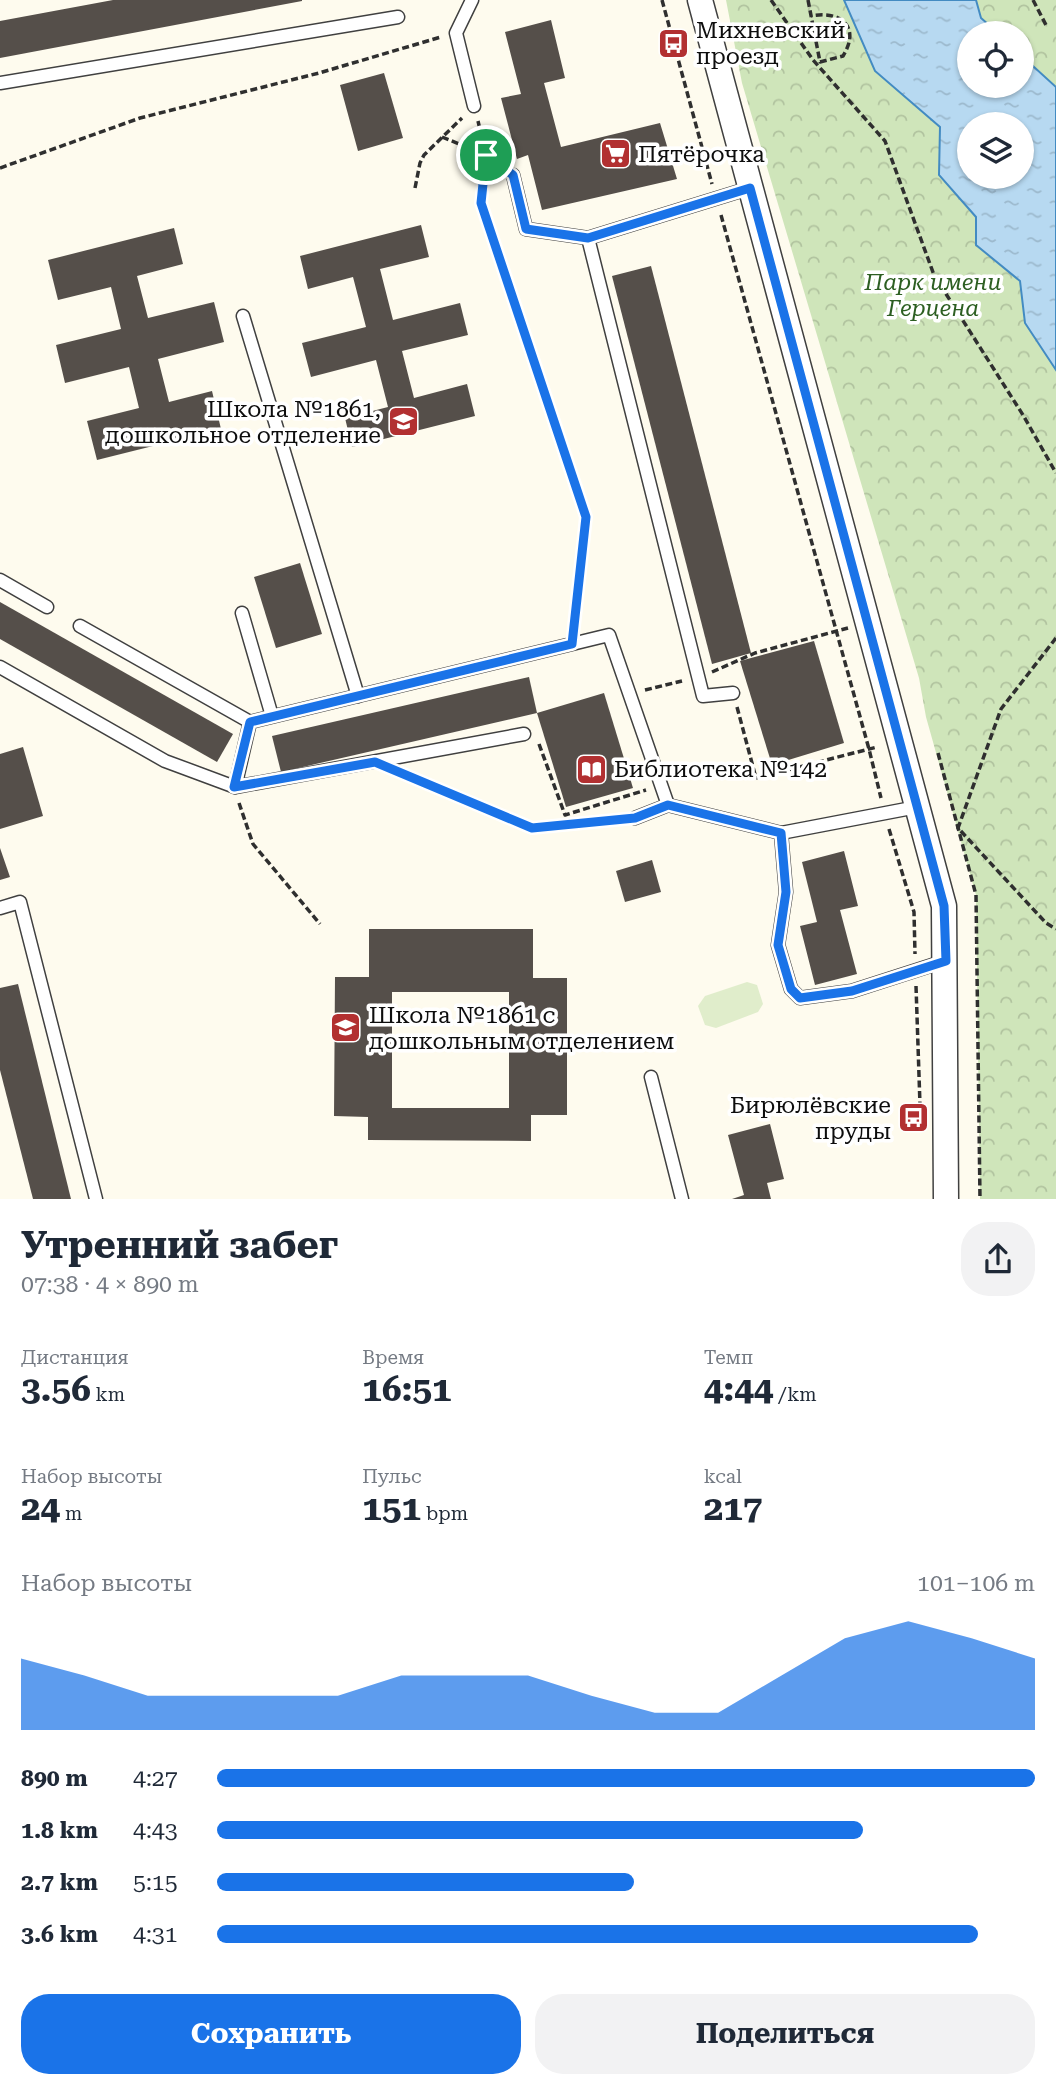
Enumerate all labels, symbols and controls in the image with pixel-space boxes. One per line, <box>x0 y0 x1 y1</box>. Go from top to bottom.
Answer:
place label: Михневский проезд <box>696 17 846 70</box>
map controls <box>957 21 1034 189</box>
button: locate <box>957 21 1034 98</box>
bus stop icon: Михневский проезд <box>656 26 690 60</box>
button: layers <box>957 112 1034 189</box>
pin <box>456 125 516 185</box>
icon: arrive <box>467 136 505 174</box>
supermarket icon: Пятёрочка <box>598 137 632 171</box>
place label: Пятёрочка <box>638 141 765 168</box>
park label: Парк имени Герцена <box>864 269 1002 322</box>
place label: Школа №1861, дошкольное отделение <box>105 396 381 449</box>
school or university icon: Школа №1861, дошкольное отделение <box>387 405 421 439</box>
library icon: Библиотека №142 <box>574 752 608 786</box>
place label: Библиотека №142 <box>614 756 827 783</box>
place label: Школа №1861 с дошкольным отделением <box>369 1002 674 1055</box>
school or university icon: Школа №1861 с дошкольным отделением <box>329 1011 363 1045</box>
place label: Бирюлёвские пруды <box>730 1092 891 1145</box>
bus stop icon: Бирюлёвские пруды <box>897 1101 931 1135</box>
button: share <box>961 1222 1035 1296</box>
text: Утренний забег <box>21 1223 338 1267</box>
text: 07:38 · 4 × 890 m <box>21 1271 199 1298</box>
text: Дистанция <box>21 1346 128 1369</box>
text: Время <box>362 1346 424 1369</box>
text: Темп <box>704 1346 753 1369</box>
text: 3.56 <box>21 1369 91 1410</box>
text: 16:51 <box>362 1369 452 1410</box>
text: 4:44 <box>704 1369 773 1410</box>
text: km <box>91 1383 125 1406</box>
text: /km <box>773 1383 817 1406</box>
text: Набор высоты <box>21 1465 162 1488</box>
text: Пульс <box>362 1465 422 1488</box>
text: kcal <box>704 1465 742 1488</box>
text: 24 <box>21 1488 60 1529</box>
text: 151 <box>362 1488 421 1529</box>
text: 217 <box>704 1488 762 1529</box>
text: m <box>60 1502 82 1525</box>
text: bpm <box>421 1502 468 1525</box>
text: Набор высоты <box>21 1570 192 1597</box>
text: 101–106 m <box>917 1570 1035 1597</box>
text: 890 m <box>21 1765 88 1792</box>
text: 4:27 <box>133 1765 178 1792</box>
text: 1.8 km <box>21 1817 98 1844</box>
text: 4:43 <box>133 1817 178 1844</box>
text: 2.7 km <box>21 1869 98 1896</box>
text: 5:15 <box>133 1869 178 1896</box>
text: 3.6 km <box>21 1921 98 1948</box>
text: 4:31 <box>133 1921 178 1948</box>
button: Сохранить <box>21 1994 521 2074</box>
button: Поделиться <box>535 1994 1035 2074</box>

